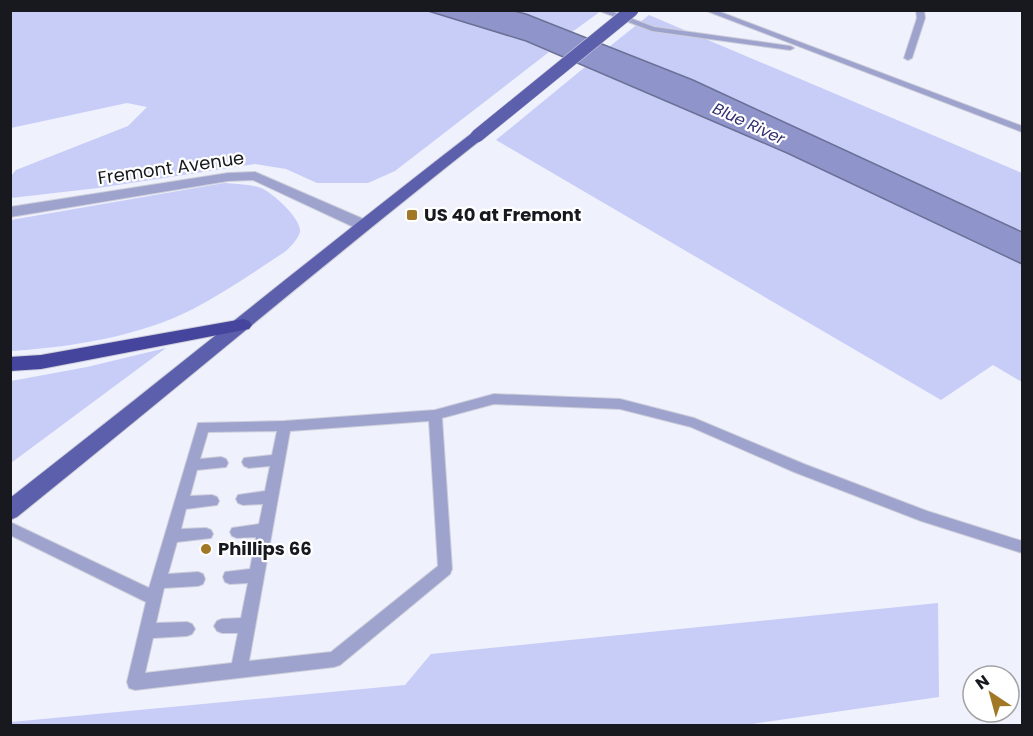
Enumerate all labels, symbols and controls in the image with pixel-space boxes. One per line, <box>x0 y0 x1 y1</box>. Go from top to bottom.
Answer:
water label: Blue River <box>709 97 790 151</box>
street label: Fremont Avenue <box>96 145 246 190</box>
place label: US 40 at Fremont <box>424 202 581 227</box>
marker: US 40 at Fremont <box>405 208 419 222</box>
place label: Phillips 66 <box>218 536 312 561</box>
marker: Phillips 66 <box>199 542 213 556</box>
north arrow <box>961 664 1021 724</box>
text: N <box>971 669 994 695</box>

